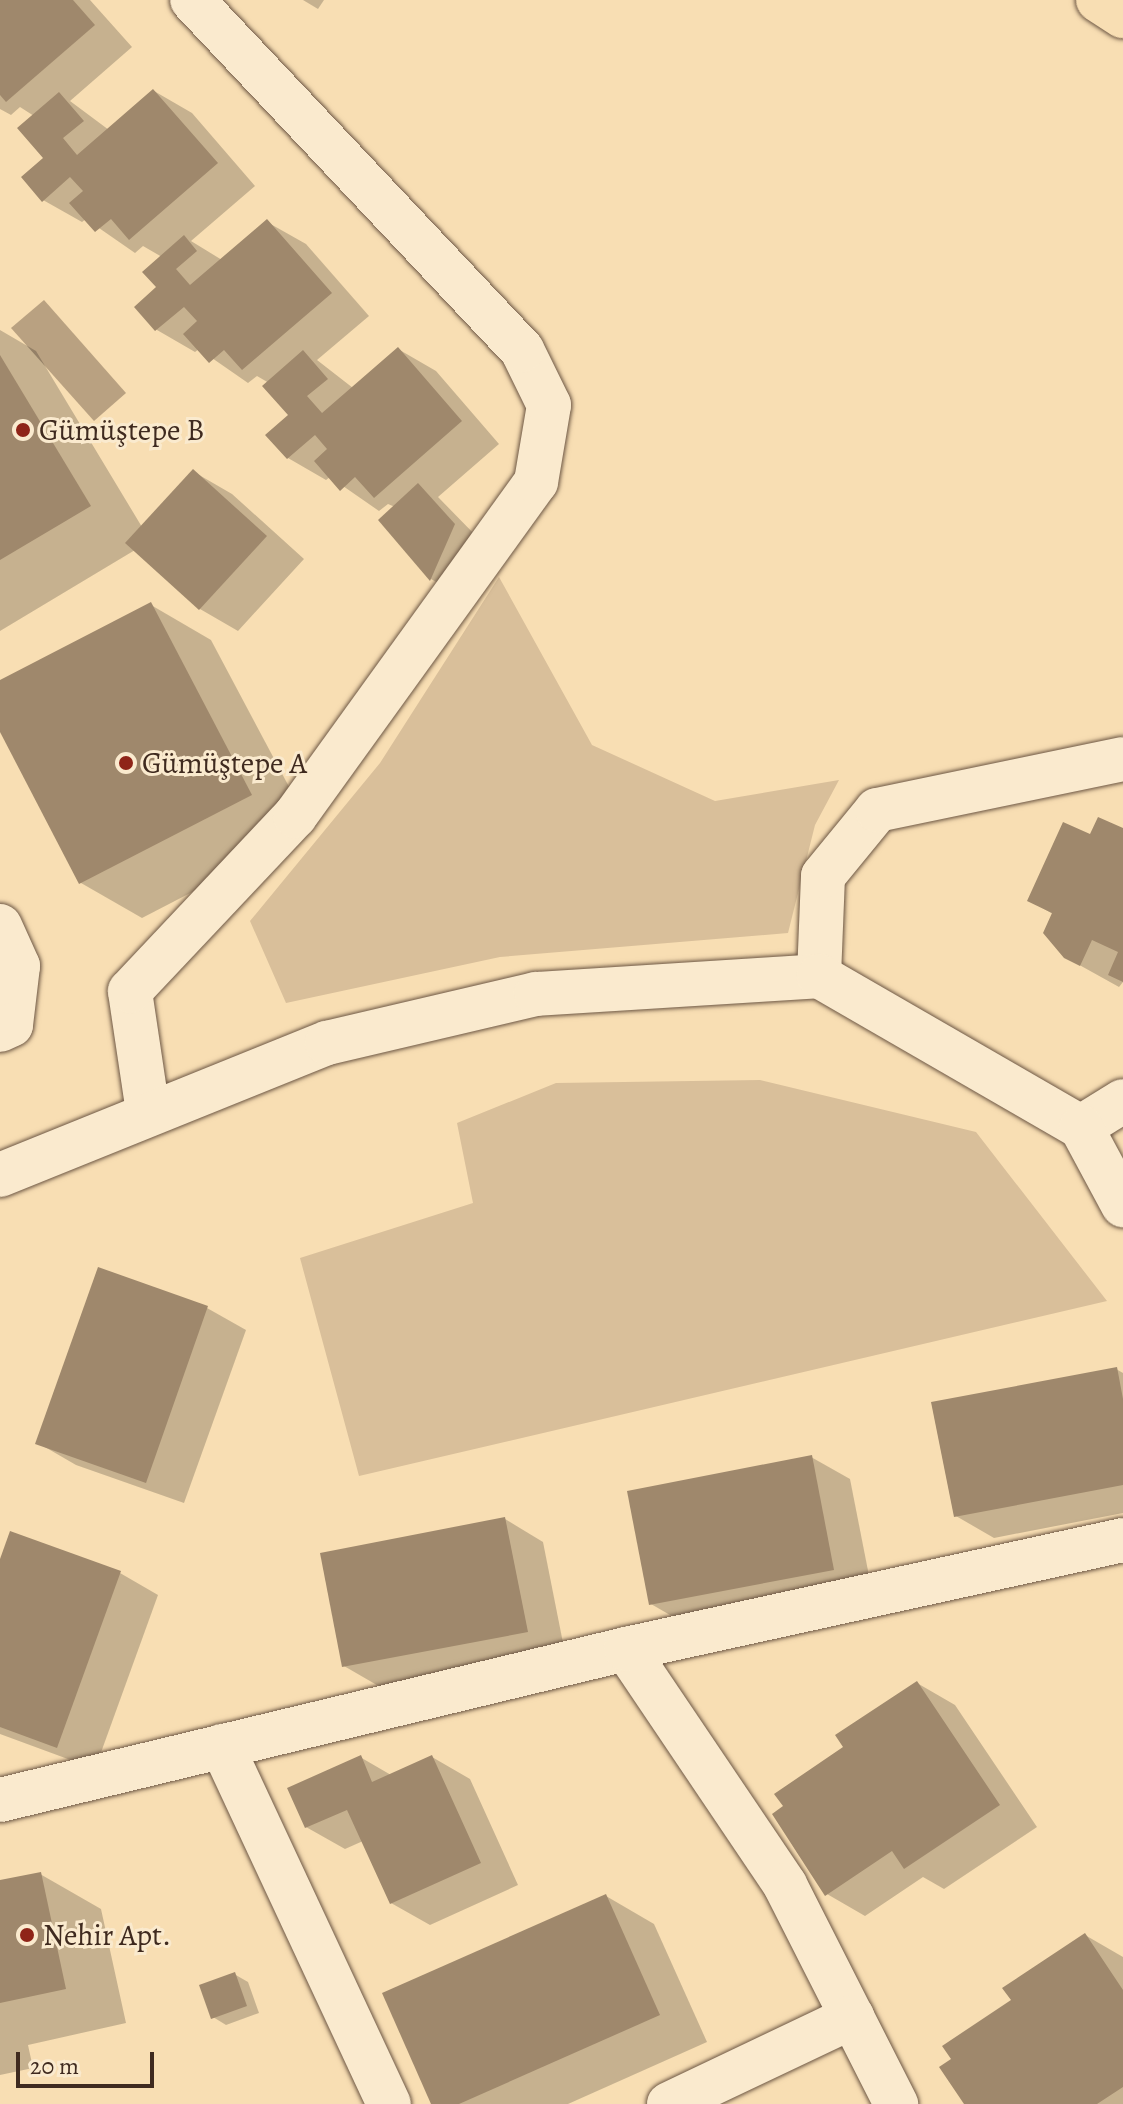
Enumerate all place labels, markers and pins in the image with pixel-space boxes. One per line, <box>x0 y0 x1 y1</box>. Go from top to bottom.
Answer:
place label: Gümüştepe B <box>39 412 204 448</box>
marker: Gümüştepe B <box>14 421 32 439</box>
place label: Gümüştepe A <box>142 745 307 781</box>
marker: Gümüştepe A <box>117 754 135 772</box>
place label: Nehir Apt. <box>43 1917 171 1953</box>
marker: Nehir Apt. <box>18 1926 36 1944</box>

